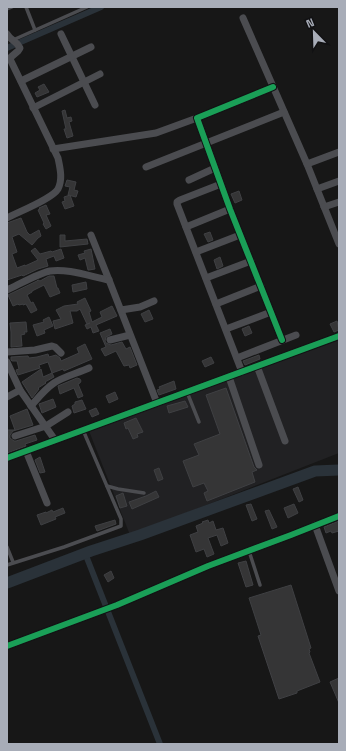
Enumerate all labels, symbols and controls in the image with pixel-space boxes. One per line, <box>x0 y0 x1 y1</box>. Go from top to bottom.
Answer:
north arrow <box>294 12 334 52</box>
text: N <box>304 15 316 31</box>

